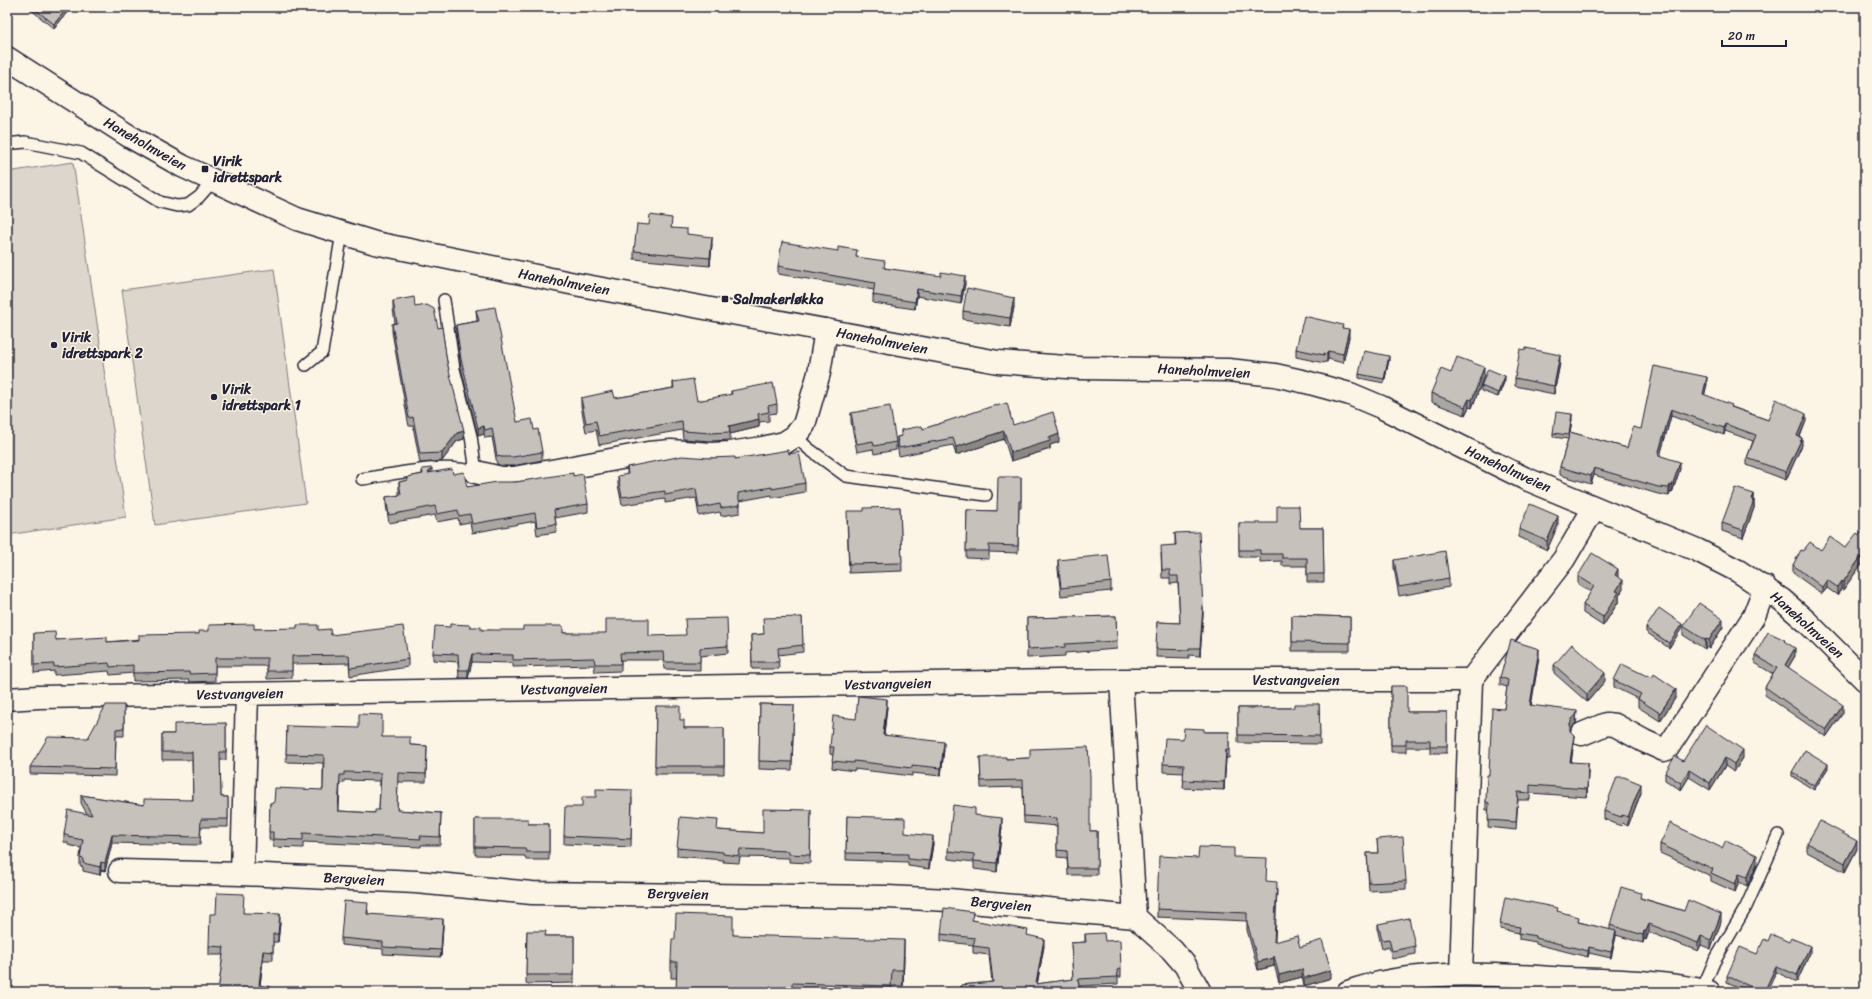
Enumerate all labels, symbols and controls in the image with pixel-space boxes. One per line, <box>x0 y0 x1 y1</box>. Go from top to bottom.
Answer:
scale bar <box>1722 22 1786 48</box>
text: 20 m <box>1728 25 1755 47</box>
street label: Haneholmveien <box>99 110 192 178</box>
place label: Virik idrettspark <box>213 149 283 190</box>
marker: Virik idrettspark <box>200 164 210 174</box>
street label: Haneholmveien <box>516 261 612 303</box>
place label: Salmakerløkka <box>732 287 824 312</box>
marker: Salmakerløkka <box>720 294 730 304</box>
street label: Haneholmveien <box>834 320 930 362</box>
place label: Virik idrettspark 2 <box>62 325 144 366</box>
marker: Virik idrettspark 2 <box>49 340 59 350</box>
street label: Haneholmveien <box>1157 356 1251 386</box>
place label: Virik idrettspark 1 <box>222 377 301 418</box>
marker: Virik idrettspark 1 <box>209 392 219 402</box>
street label: Haneholmveien <box>1461 438 1556 500</box>
street label: Haneholmveien <box>1764 585 1850 666</box>
street label: Vestvangveien <box>1253 668 1340 693</box>
street label: Vestvangveien <box>844 671 932 697</box>
street label: Vestvangveien <box>520 676 608 702</box>
street label: Vestvangveien <box>196 681 284 707</box>
street label: Bergveien <box>323 865 386 893</box>
street label: Bergveien <box>647 881 709 907</box>
street label: Bergveien <box>969 889 1033 919</box>

